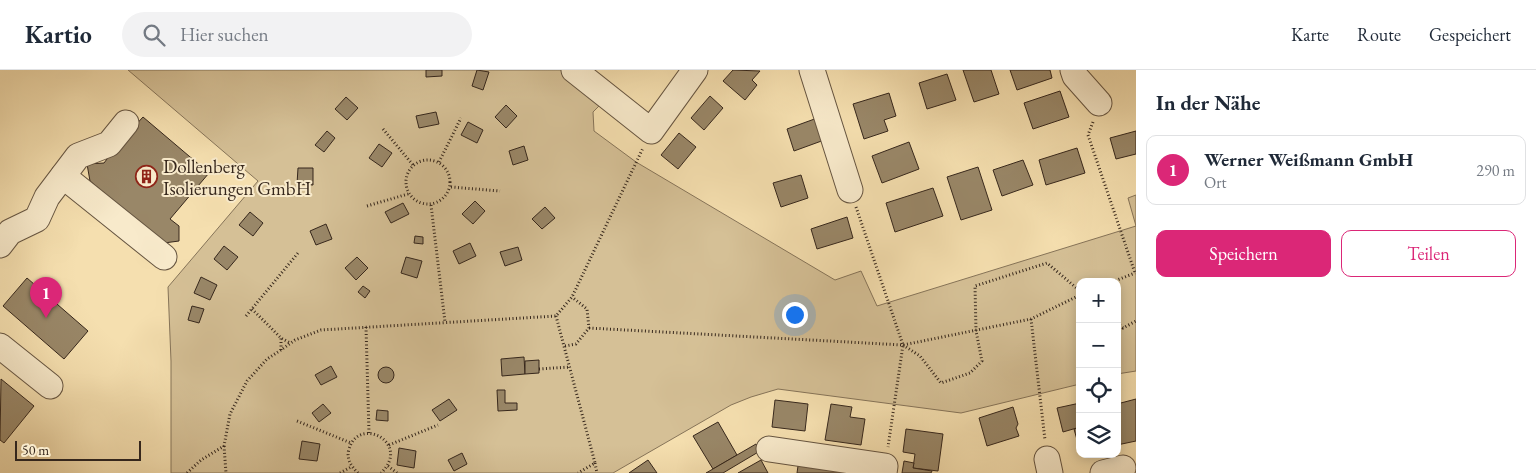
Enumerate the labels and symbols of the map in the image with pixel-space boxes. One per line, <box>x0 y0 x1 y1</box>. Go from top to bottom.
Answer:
place label: Dollenberg Isolierungen GmbH <box>163 154 311 201</box>
building icon: Dollenberg Isolierungen GmbH <box>135 165 159 189</box>
pin: 1 <box>30 277 62 318</box>
your location <box>782 302 808 328</box>
scale bar <box>15 438 141 461</box>

